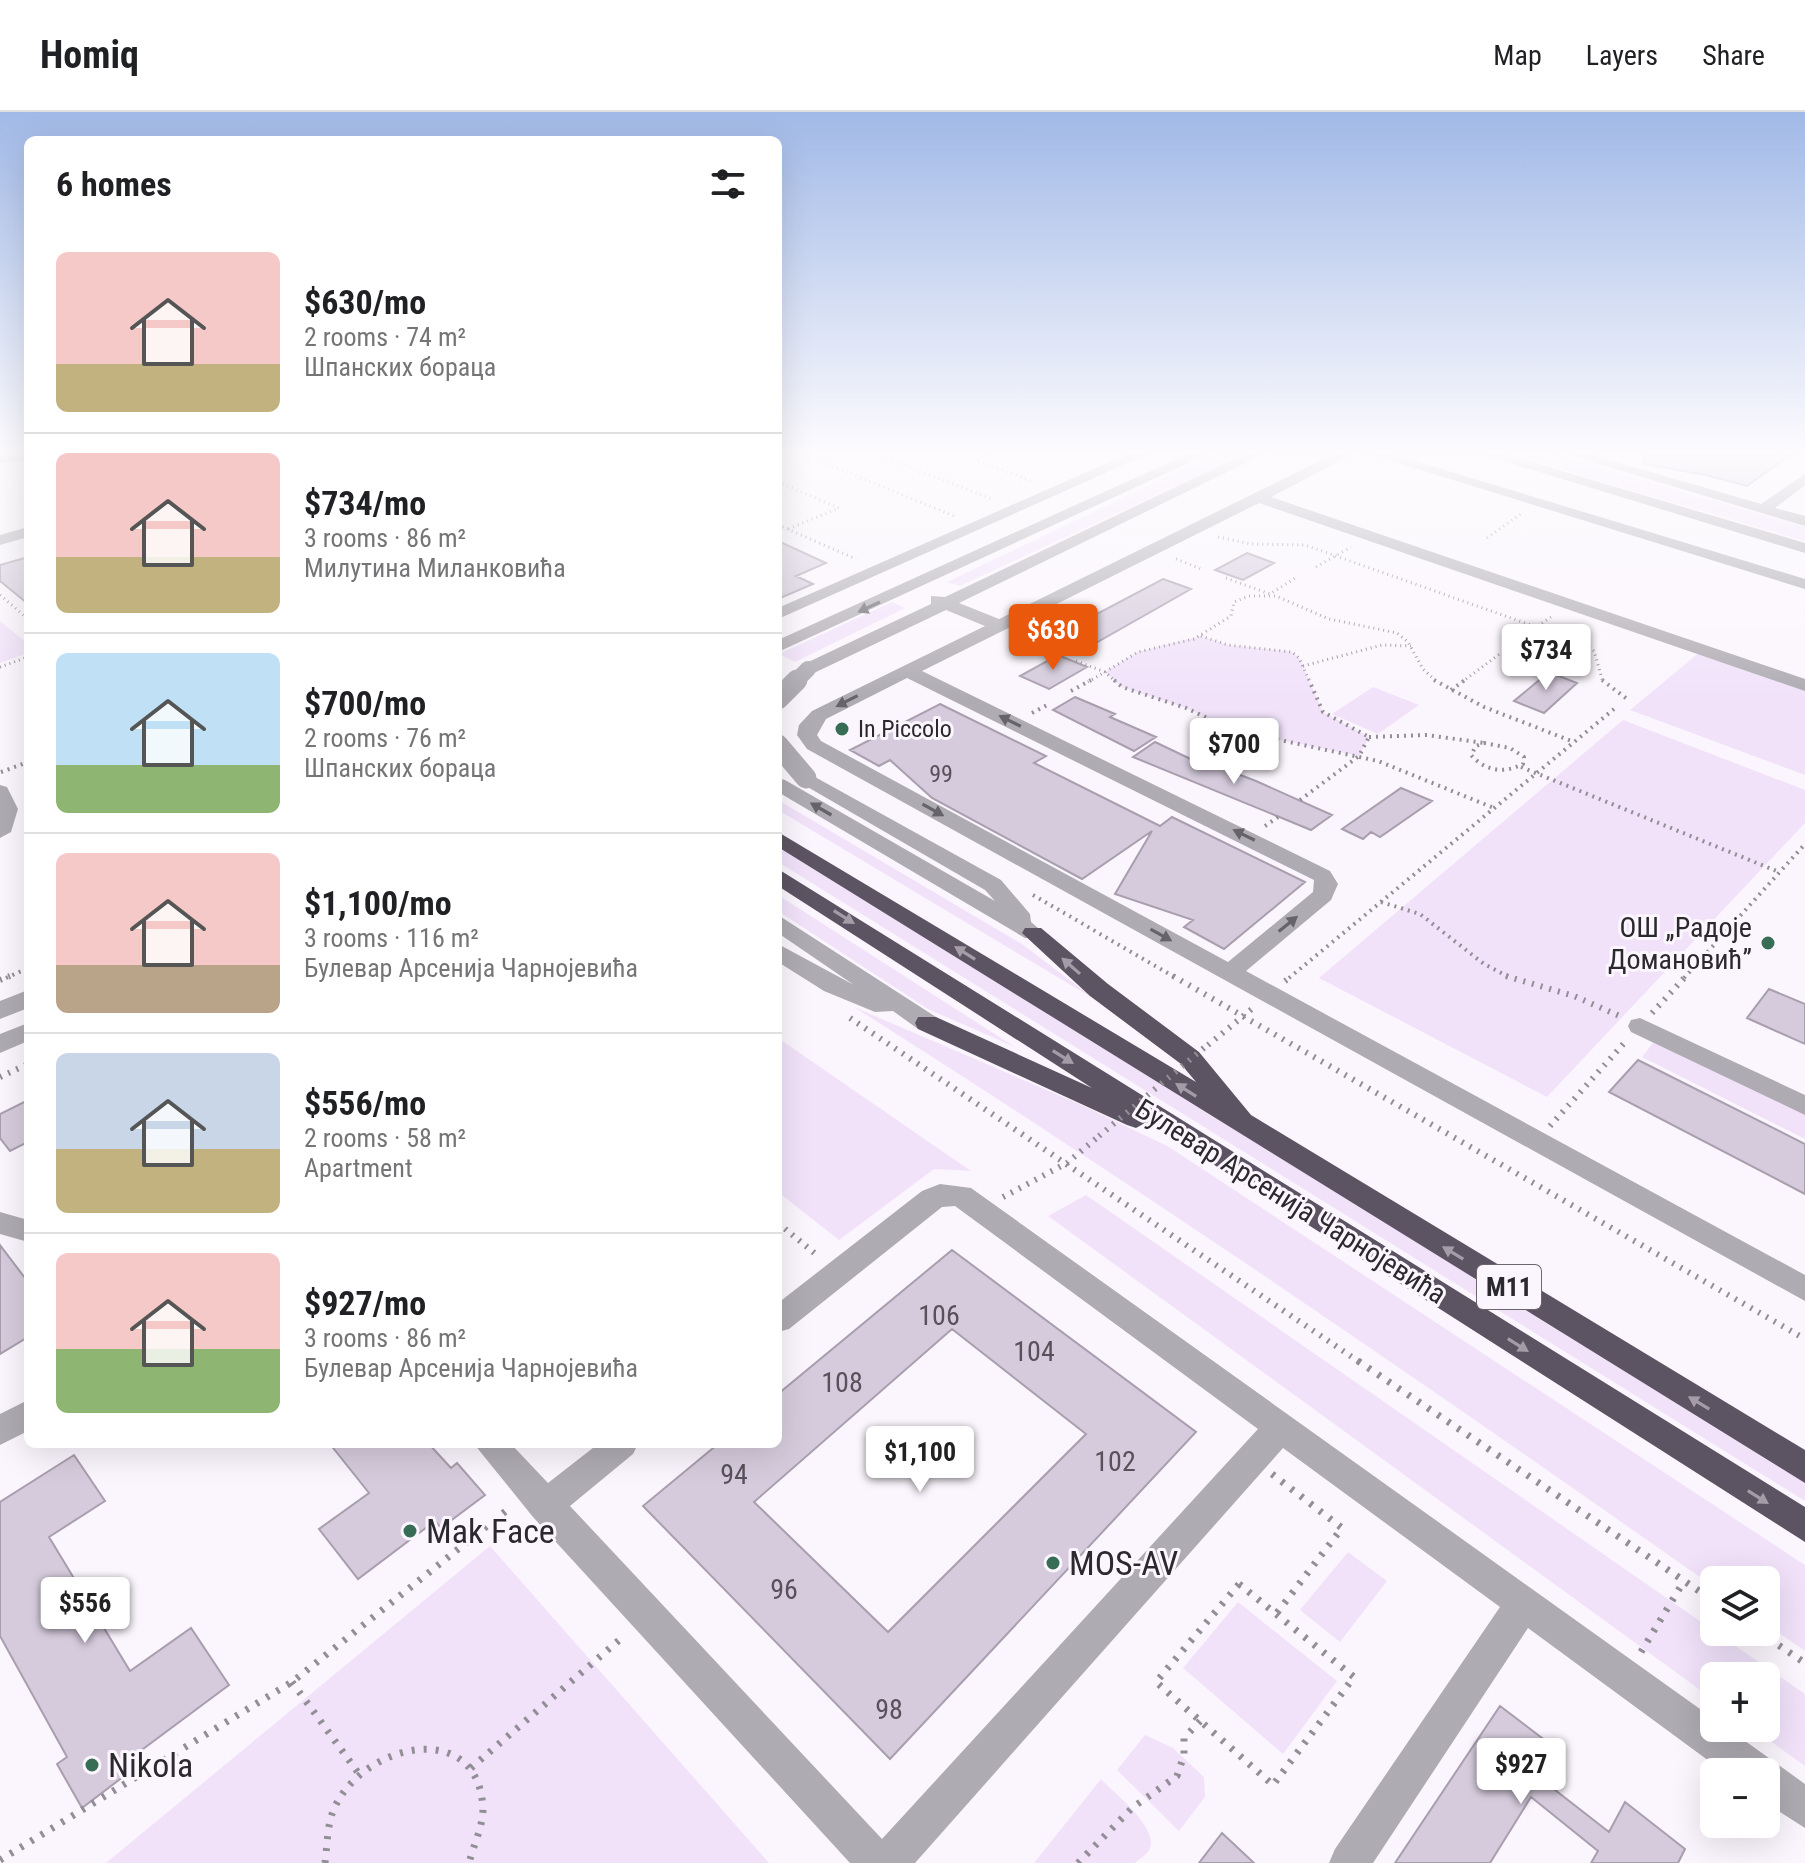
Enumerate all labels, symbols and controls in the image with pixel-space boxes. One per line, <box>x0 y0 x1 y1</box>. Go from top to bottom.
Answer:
text: Homiq <box>40 33 139 77</box>
text: Map <box>1493 39 1542 72</box>
text: Layers <box>1586 39 1658 72</box>
text: Share <box>1702 39 1765 72</box>
icon: filters <box>706 162 750 206</box>
text: 6 homes <box>56 164 172 204</box>
text: $630/mo <box>304 282 426 322</box>
icon: home <box>120 284 216 380</box>
text: 2 rooms · 74 m² <box>304 322 466 352</box>
text: Шпанских бораца <box>304 352 496 382</box>
text: $734/mo <box>304 483 426 523</box>
icon: home <box>120 485 216 581</box>
text: 3 rooms · 86 m² <box>304 523 466 553</box>
text: Милутина Миланковића <box>304 553 566 583</box>
one-way arrow <box>857 600 881 614</box>
pin: $630 <box>1006 604 1100 672</box>
text: $630 <box>1027 615 1079 645</box>
pin: $734 <box>1499 624 1593 692</box>
text: $734 <box>1520 635 1572 665</box>
text: $700/mo <box>304 683 426 723</box>
icon: home <box>120 685 216 781</box>
one-way arrow <box>835 695 858 708</box>
one-way arrow <box>999 714 1022 728</box>
place label: In Piccolo <box>858 715 952 743</box>
pin: $700 <box>1187 718 1281 786</box>
marker: In Piccolo <box>833 720 851 738</box>
text: 2 rooms · 76 m² <box>304 723 466 753</box>
text: $700 <box>1208 729 1260 759</box>
text: Шпанских бораца <box>304 753 496 783</box>
house number: 99 <box>929 760 953 788</box>
one-way arrow <box>810 802 832 816</box>
one-way arrow <box>922 803 944 817</box>
one-way arrow <box>1232 828 1255 842</box>
text: $1,100/mo <box>304 883 452 923</box>
icon: home <box>120 885 216 981</box>
one-way arrow <box>833 910 855 924</box>
place label: ОШ „Радоје Домановић” <box>1608 911 1752 976</box>
one-way arrow <box>1278 916 1298 933</box>
text: 3 rooms · 116 m² <box>304 923 479 953</box>
one-way arrow <box>1150 928 1172 942</box>
marker: ОШ „Радоје Домановић” <box>1759 934 1777 952</box>
one-way arrow <box>954 947 976 961</box>
text: Булевар Арсенија Чарнојевића <box>304 953 638 983</box>
one-way arrow <box>1062 958 1082 975</box>
one-way arrow <box>1052 1049 1074 1063</box>
text: $556/mo <box>304 1083 426 1123</box>
one-way arrow <box>1175 1083 1197 1097</box>
icon: home <box>120 1085 216 1181</box>
street label: Булевар Арсенија Чарнојевића <box>1129 1092 1452 1311</box>
text: 2 rooms · 58 m² <box>304 1123 466 1153</box>
text: Apartment <box>304 1153 413 1183</box>
one-way arrow <box>1442 1246 1464 1260</box>
road number: M11 <box>1477 1265 1541 1309</box>
text: $927/mo <box>304 1283 426 1323</box>
icon: home <box>120 1285 216 1381</box>
house number: 106 <box>918 1299 960 1332</box>
text: 3 rooms · 86 m² <box>304 1323 466 1353</box>
house number: 104 <box>1013 1335 1055 1368</box>
one-way arrow <box>1507 1338 1529 1352</box>
text: Булевар Арсенија Чарнојевића <box>304 1353 638 1383</box>
house number: 108 <box>821 1366 863 1399</box>
one-way arrow <box>1688 1396 1710 1410</box>
pin: $1,100 <box>855 1426 985 1494</box>
text: $1,100 <box>884 1437 956 1467</box>
house number: 102 <box>1094 1445 1136 1478</box>
house number: 94 <box>720 1458 748 1491</box>
one-way arrow <box>1747 1489 1769 1503</box>
place label: Mak Face <box>426 1511 555 1551</box>
marker: Mak Face <box>401 1522 419 1540</box>
place label: MOS-AV <box>1069 1543 1178 1583</box>
marker: MOS-AV <box>1044 1554 1062 1572</box>
map controls <box>1700 1566 1780 1838</box>
button: layers <box>1700 1566 1780 1646</box>
house number: 96 <box>770 1573 798 1606</box>
pin: $556 <box>38 1577 132 1645</box>
text: $556 <box>59 1588 111 1618</box>
button: + <box>1700 1662 1780 1742</box>
house number: 98 <box>875 1693 903 1726</box>
pin: $927 <box>1474 1738 1568 1806</box>
place label: Nikola <box>108 1745 193 1785</box>
text: $927 <box>1495 1749 1547 1779</box>
marker: Nikola <box>83 1756 101 1774</box>
button: − <box>1700 1758 1780 1838</box>

